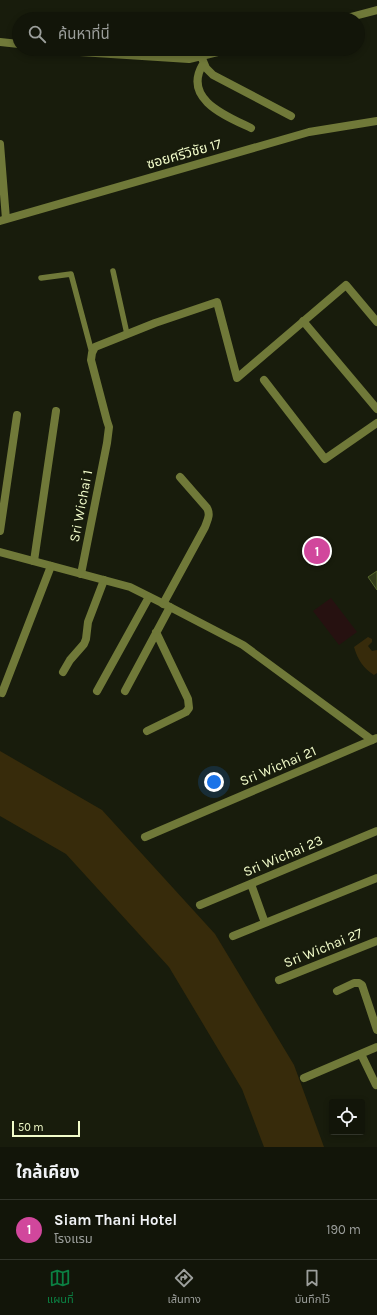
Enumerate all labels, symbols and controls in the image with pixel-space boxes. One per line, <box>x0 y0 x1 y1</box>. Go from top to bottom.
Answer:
search box <box>12 12 365 56</box>
icon: search <box>26 23 48 45</box>
text: ค้นหาที่นี่ <box>58 25 110 43</box>
street label: ซอยศรีวิชัย 17 <box>145 135 224 173</box>
street label: Sri Wichai 1 <box>66 468 96 544</box>
pin: 1 <box>304 536 330 566</box>
street label: Sri Wichai 21 <box>237 742 319 790</box>
your location <box>204 772 224 792</box>
street label: Sri Wichai 23 <box>241 832 325 880</box>
street label: Sri Wichai 27 <box>281 924 365 971</box>
map controls <box>329 1099 365 1135</box>
button: locate <box>329 1099 365 1135</box>
scale bar <box>12 1119 80 1138</box>
text: 50 m <box>18 1121 44 1134</box>
text: ใกล้เคียง <box>16 1162 79 1182</box>
text: Siam Thani Hotel <box>54 1211 177 1229</box>
text: 1 <box>27 1222 31 1237</box>
text: 190 m <box>326 1222 361 1237</box>
text: โรงแรม <box>54 1231 93 1246</box>
tab: แผนที่ <box>47 1267 74 1308</box>
tab: เส้นทาง <box>168 1267 201 1308</box>
tab: บันทึกไว้ <box>295 1267 330 1308</box>

